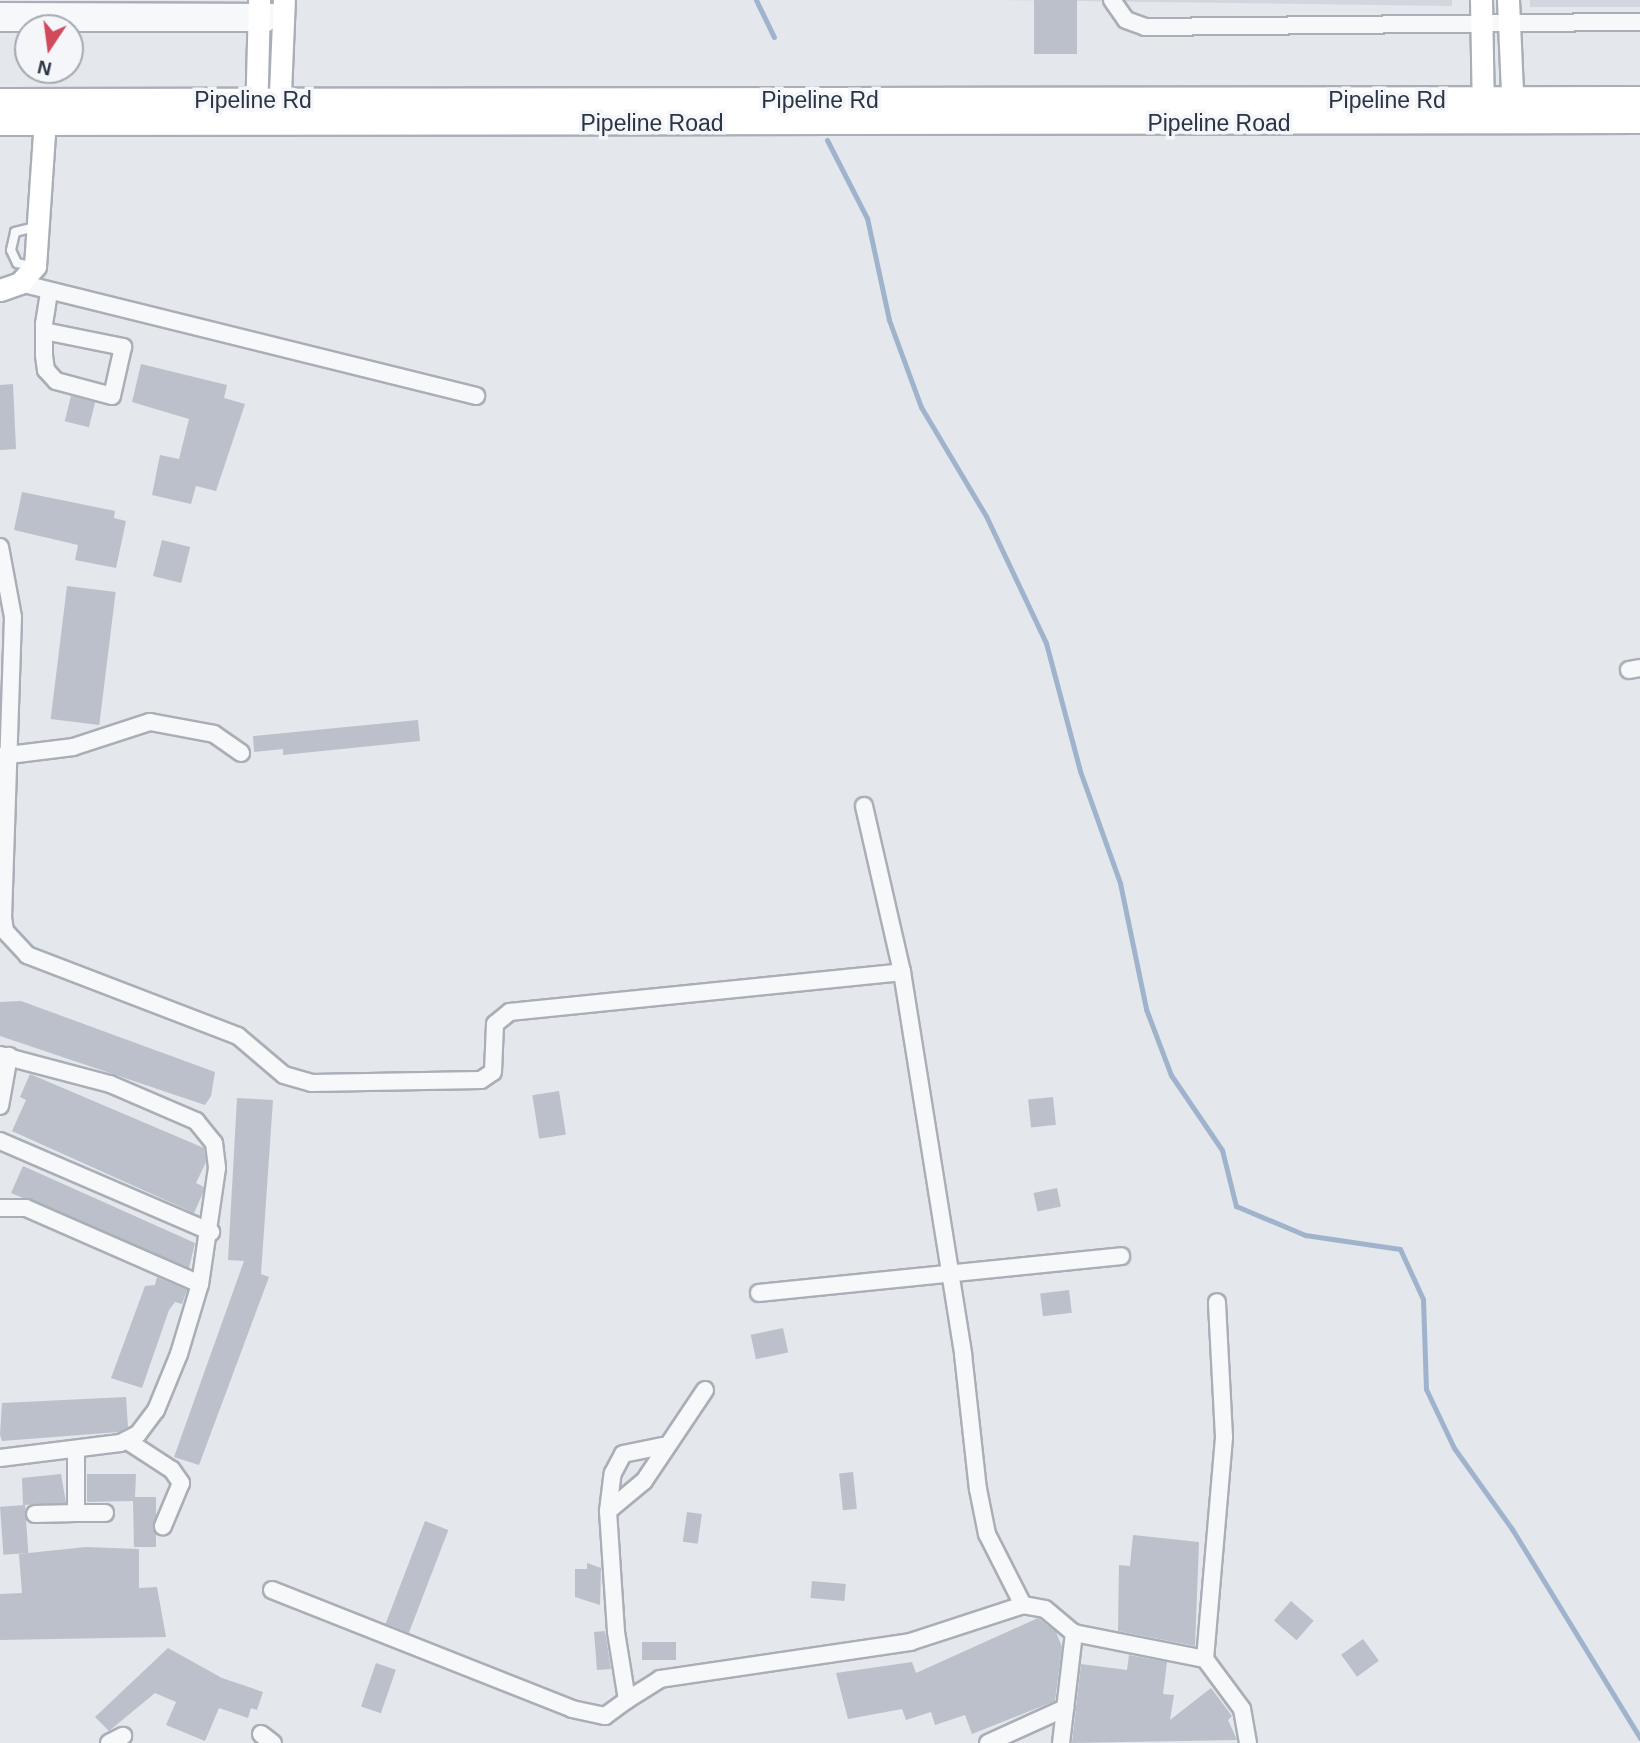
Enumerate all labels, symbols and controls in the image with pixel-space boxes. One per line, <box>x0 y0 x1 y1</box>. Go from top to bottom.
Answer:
north arrow <box>14 14 84 84</box>
text: N <box>36 56 54 80</box>
street label: Pipeline Rd <box>194 86 312 114</box>
street label: Pipeline Rd <box>761 86 879 114</box>
street label: Pipeline Rd <box>1328 86 1446 114</box>
street label: Pipeline Road <box>580 109 724 137</box>
street label: Pipeline Road <box>1147 109 1291 137</box>

